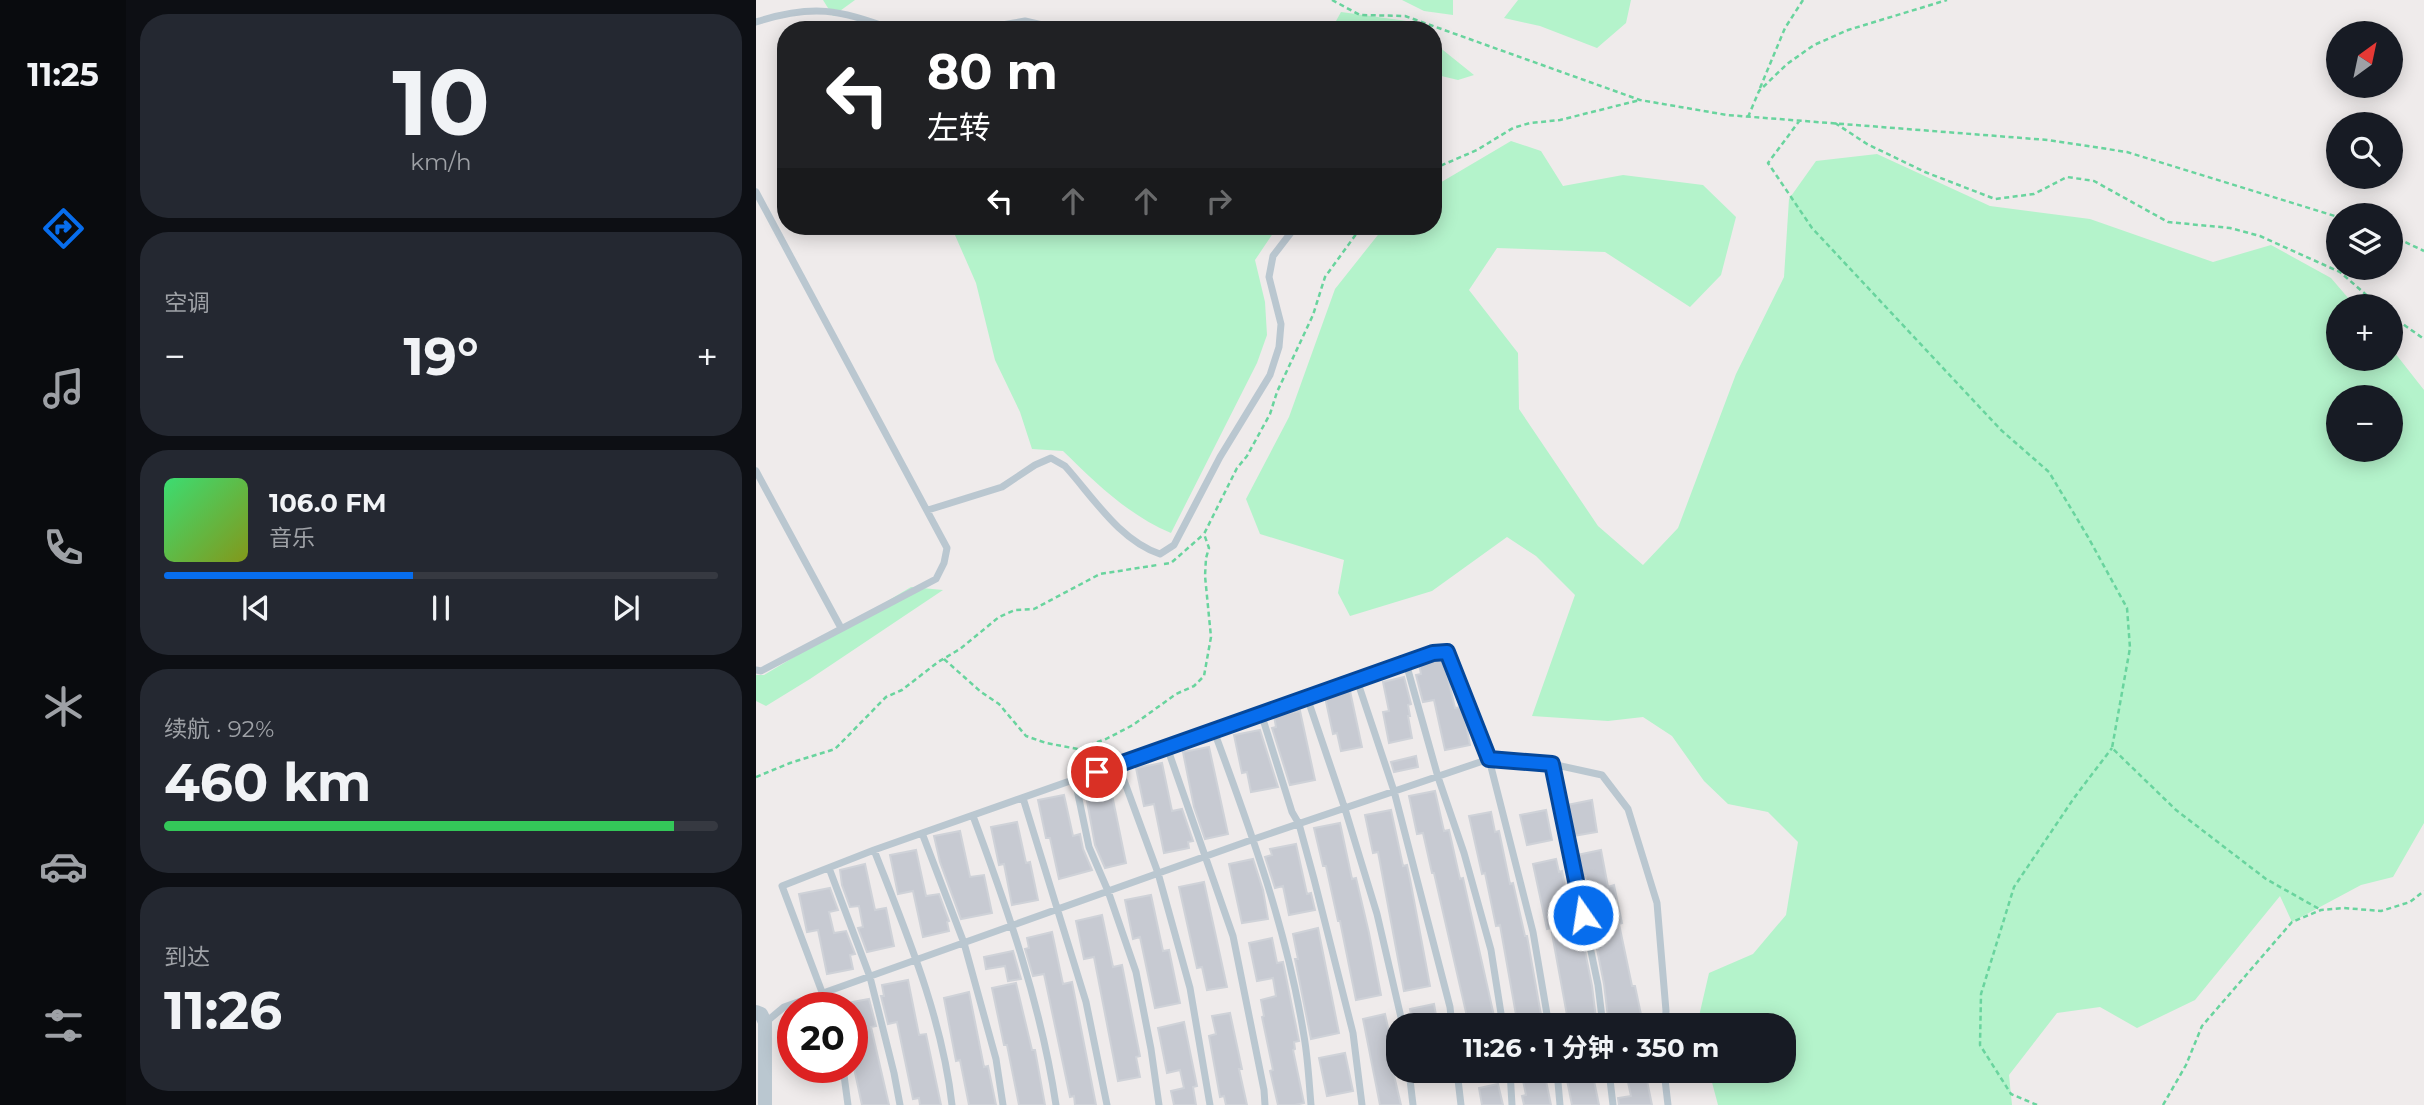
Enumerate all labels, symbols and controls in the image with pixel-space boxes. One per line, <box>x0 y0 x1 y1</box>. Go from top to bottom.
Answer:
north arrow <box>2326 21 2403 98</box>
map controls <box>2326 21 2403 462</box>
text: 80 m <box>927 42 1058 101</box>
text: 10 <box>392 47 490 158</box>
icon: left <box>812 49 903 140</box>
text: 11:25 <box>27 55 99 94</box>
text: 左转 <box>927 108 991 147</box>
button: search <box>2326 112 2403 189</box>
text: km/h <box>410 148 472 176</box>
icon: left <box>981 182 1019 220</box>
icon: ahead <box>1054 182 1092 220</box>
icon: ahead <box>1127 182 1165 220</box>
icon: right <box>1200 182 1238 220</box>
button: layers <box>2326 203 2403 280</box>
icon: directions <box>39 204 88 253</box>
text: 空调 <box>164 289 210 317</box>
button: + <box>2326 294 2403 371</box>
text: 19° <box>403 325 479 388</box>
text: − <box>164 333 186 380</box>
text: + <box>696 333 718 380</box>
icon: music <box>39 364 88 413</box>
button: − <box>2326 385 2403 462</box>
text: 106.0 FM <box>269 487 387 519</box>
icon: phone <box>39 523 88 572</box>
text: 音乐 <box>269 524 315 552</box>
icon: previous <box>237 589 275 627</box>
icon: pause <box>422 589 460 627</box>
icon: next <box>607 589 645 627</box>
icon: climate <box>39 682 88 731</box>
text: 续航 · 92% <box>164 715 274 743</box>
pin <box>1067 742 1127 802</box>
text: 460 km <box>164 751 371 814</box>
icon: arrive <box>1078 753 1116 791</box>
icon: car <box>39 842 88 891</box>
position arrow <box>1546 878 1620 952</box>
text: 到达 <box>164 943 210 971</box>
text: 11:26 <box>164 979 282 1042</box>
speed limit sign: 20 <box>777 992 868 1083</box>
icon: filters <box>39 1001 88 1050</box>
text: 11:26 · 1 分钟 · 350 m <box>1463 1032 1719 1064</box>

